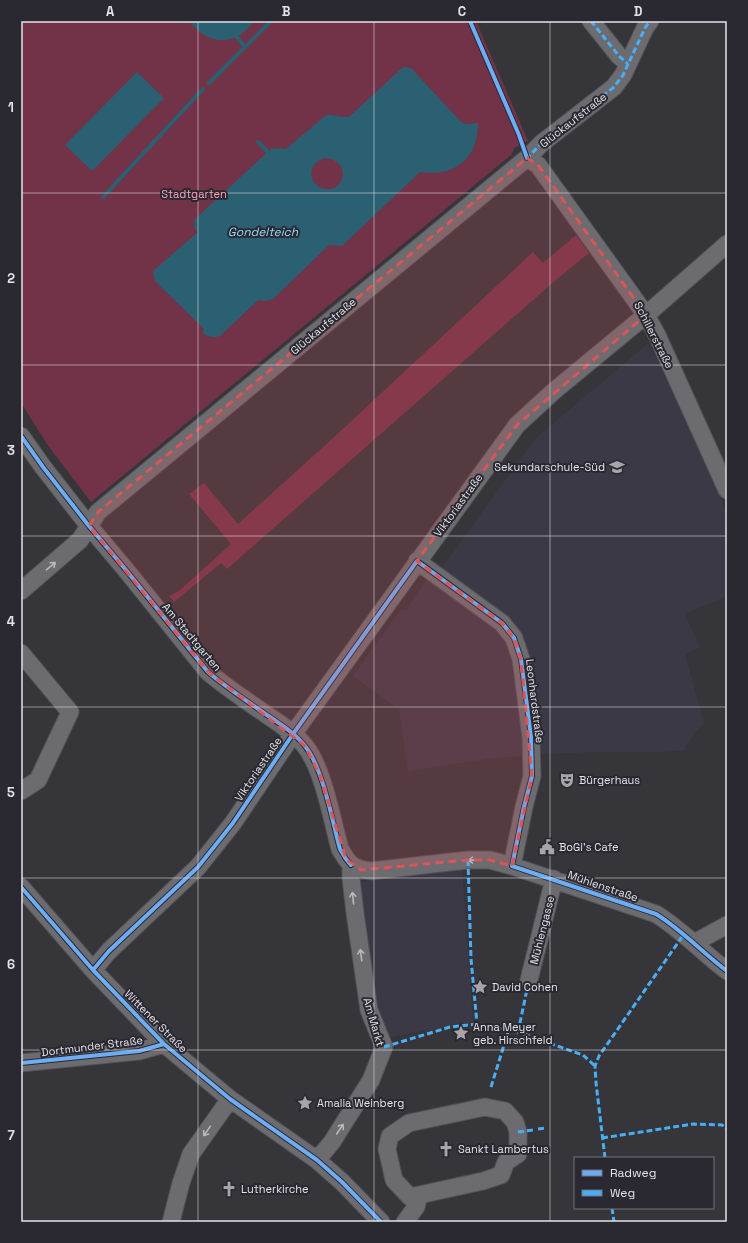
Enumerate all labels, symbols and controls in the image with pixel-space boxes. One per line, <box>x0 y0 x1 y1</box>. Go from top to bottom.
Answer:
text: A <box>106 3 115 20</box>
text: B <box>282 3 291 20</box>
text: C <box>458 3 466 20</box>
text: D <box>634 3 643 20</box>
street label: Glückaufstraße <box>537 89 609 151</box>
text: 1 <box>8 99 14 116</box>
park label: Stadtgarten <box>161 187 227 201</box>
water label: Gondelteich <box>228 224 299 240</box>
text: 2 <box>7 270 15 287</box>
street label: Glückaufstraße <box>287 295 359 357</box>
street label: Schillerstraße <box>631 299 677 371</box>
text: 3 <box>7 442 15 459</box>
school or university icon: Sekundarschule-Süd <box>608 458 626 476</box>
place label: Sekundarschule-Süd <box>494 460 605 474</box>
street label: Viktoriastraße <box>430 471 486 539</box>
one-way arrow <box>45 562 56 571</box>
street label: Am Stadtgarten <box>159 600 225 674</box>
text: 4 <box>7 613 15 630</box>
street label: Leonhardstraße <box>523 658 547 744</box>
street label: Viktoriastraße <box>231 734 285 804</box>
theatre icon: Bürgerhaus <box>558 771 576 789</box>
place label: Bürgerhaus <box>579 773 640 787</box>
text: 5 <box>7 784 15 801</box>
public building icon: BoGi's Cafe <box>538 838 556 856</box>
place label: BoGi's Cafe <box>559 840 619 854</box>
one-way arrow <box>468 856 481 864</box>
street label: Mühlenstraße <box>566 867 640 905</box>
one-way arrow <box>349 892 357 905</box>
street label: Mühlengasse <box>527 894 557 966</box>
one-way arrow <box>357 949 365 962</box>
text: 6 <box>7 956 15 973</box>
place icon: David Cohen <box>471 978 489 996</box>
place label: David Cohen <box>492 980 558 994</box>
street label: Wittener Straße <box>122 987 190 1055</box>
street label: Am Markt <box>360 996 388 1048</box>
place label: Anna Meyer geb. Hirschfeld <box>473 1020 553 1047</box>
place icon: Anna Meyer geb. Hirschfeld <box>452 1024 470 1042</box>
street label: Dortmunder Straße <box>40 1033 144 1059</box>
place icon: Amalia Weinberg <box>296 1094 314 1112</box>
place label: Amalia Weinberg <box>317 1096 404 1110</box>
one-way arrow <box>336 1124 344 1135</box>
one-way arrow <box>203 1125 211 1136</box>
text: 7 <box>7 1127 15 1144</box>
church icon: Sankt Lambertus <box>437 1140 455 1158</box>
place label: Sankt Lambertus <box>458 1142 549 1156</box>
legend <box>574 1157 714 1209</box>
text: Radweg <box>610 1165 656 1181</box>
church icon: Lutherkirche <box>220 1180 238 1198</box>
place label: Lutherkirche <box>241 1182 309 1196</box>
text: Weg <box>610 1185 635 1201</box>

